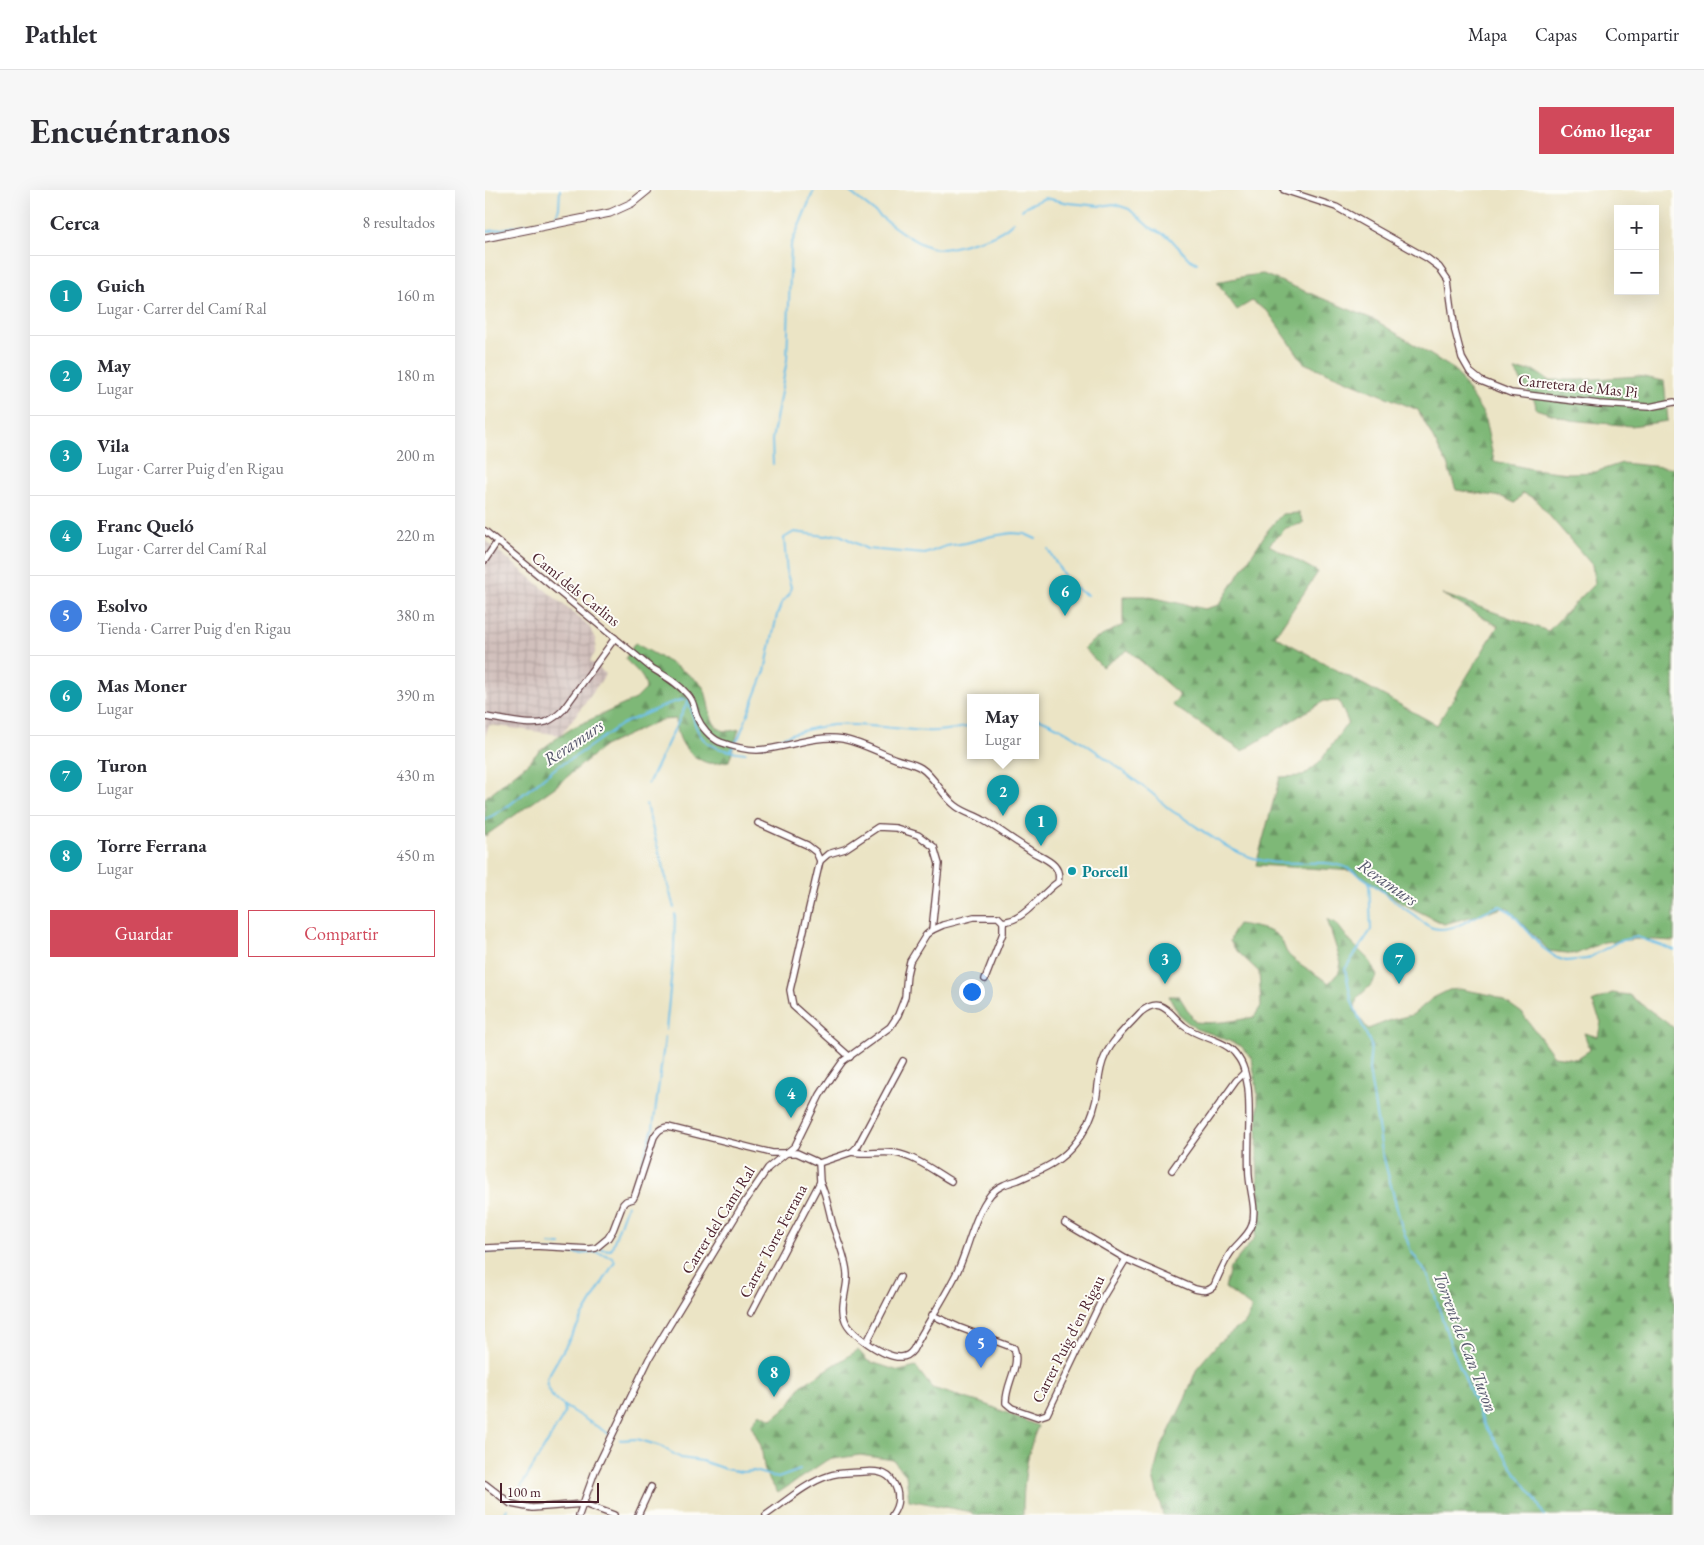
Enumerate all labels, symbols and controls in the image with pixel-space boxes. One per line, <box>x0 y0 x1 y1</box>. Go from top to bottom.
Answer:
text: Pathlet <box>25 19 97 50</box>
text: Mapa <box>1468 23 1507 46</box>
text: Capas <box>1535 23 1577 46</box>
text: Compartir <box>1605 23 1679 46</box>
button: Cómo llegar <box>1539 107 1674 154</box>
text: Encuéntranos <box>30 108 230 153</box>
map controls <box>1614 205 1659 295</box>
button: + <box>1614 205 1659 250</box>
text: Cerca <box>50 209 100 236</box>
text: 8 resultados <box>363 212 435 233</box>
button: − <box>1614 250 1659 295</box>
text: Guich <box>97 273 145 298</box>
text: 1 <box>62 285 70 306</box>
text: 160 m <box>396 285 435 306</box>
text: Lugar · Carrer del Camí Ral <box>97 298 267 319</box>
text: May <box>97 353 131 378</box>
text: 2 <box>62 365 70 386</box>
text: 180 m <box>396 365 435 386</box>
street label: Carretera de Mas Pi <box>1517 369 1639 403</box>
text: Lugar <box>97 378 133 399</box>
text: Vila <box>97 433 129 458</box>
text: 3 <box>62 445 70 466</box>
text: 200 m <box>396 445 435 466</box>
text: Lugar · Carrer Puig d'en Rigau <box>97 458 284 479</box>
text: Franc Queló <box>97 513 194 538</box>
text: 4 <box>62 525 70 546</box>
text: 220 m <box>396 525 435 546</box>
text: Lugar · Carrer del Camí Ral <box>97 538 267 559</box>
street label: Camí dels Carlins <box>527 547 625 631</box>
pin: 6 <box>1049 575 1081 616</box>
text: Esolvo <box>97 593 148 618</box>
text: 5 <box>62 605 70 626</box>
text: 380 m <box>396 605 435 626</box>
text: Tienda · Carrer Puig d'en Rigau <box>97 618 291 639</box>
text: Mas Moner <box>97 673 187 698</box>
text: 6 <box>62 685 70 706</box>
text: 390 m <box>396 685 435 706</box>
popup <box>967 694 1039 759</box>
text: Lugar <box>97 698 133 719</box>
text: May <box>985 704 1019 729</box>
water label: Reramurs <box>538 713 608 771</box>
text: Lugar <box>985 729 1021 750</box>
text: Turon <box>97 753 147 778</box>
text: 7 <box>62 765 70 786</box>
text: 430 m <box>396 765 435 786</box>
pin: 2 <box>987 775 1019 816</box>
text: Lugar <box>97 778 133 799</box>
pin: 1 <box>1025 805 1057 846</box>
text: Torre Ferrana <box>97 833 207 858</box>
text: 8 <box>62 845 70 866</box>
text: 450 m <box>396 845 435 866</box>
water label: Reramurs <box>1354 853 1423 912</box>
text: Lugar <box>97 858 133 879</box>
place label: Porcell <box>1082 861 1128 882</box>
marker: Porcell <box>1066 865 1078 877</box>
button: Guardar <box>50 910 238 957</box>
button: Compartir <box>248 910 435 957</box>
pin: 3 <box>1149 943 1181 984</box>
pin: 7 <box>1383 943 1415 984</box>
your location <box>959 979 985 1005</box>
pin: 4 <box>775 1077 807 1118</box>
street label: Carrer del Camí Ral <box>676 1162 760 1278</box>
street label: Carrer Torre Ferrana <box>734 1180 812 1302</box>
water label: Torrent de Can Turon <box>1429 1268 1503 1416</box>
street label: Carrer Puig d'en Rigau <box>1027 1271 1110 1407</box>
pin: 5 <box>965 1327 997 1368</box>
pin: 8 <box>758 1356 790 1397</box>
scale bar <box>500 1480 599 1503</box>
text: 100 m <box>507 1483 541 1501</box>

